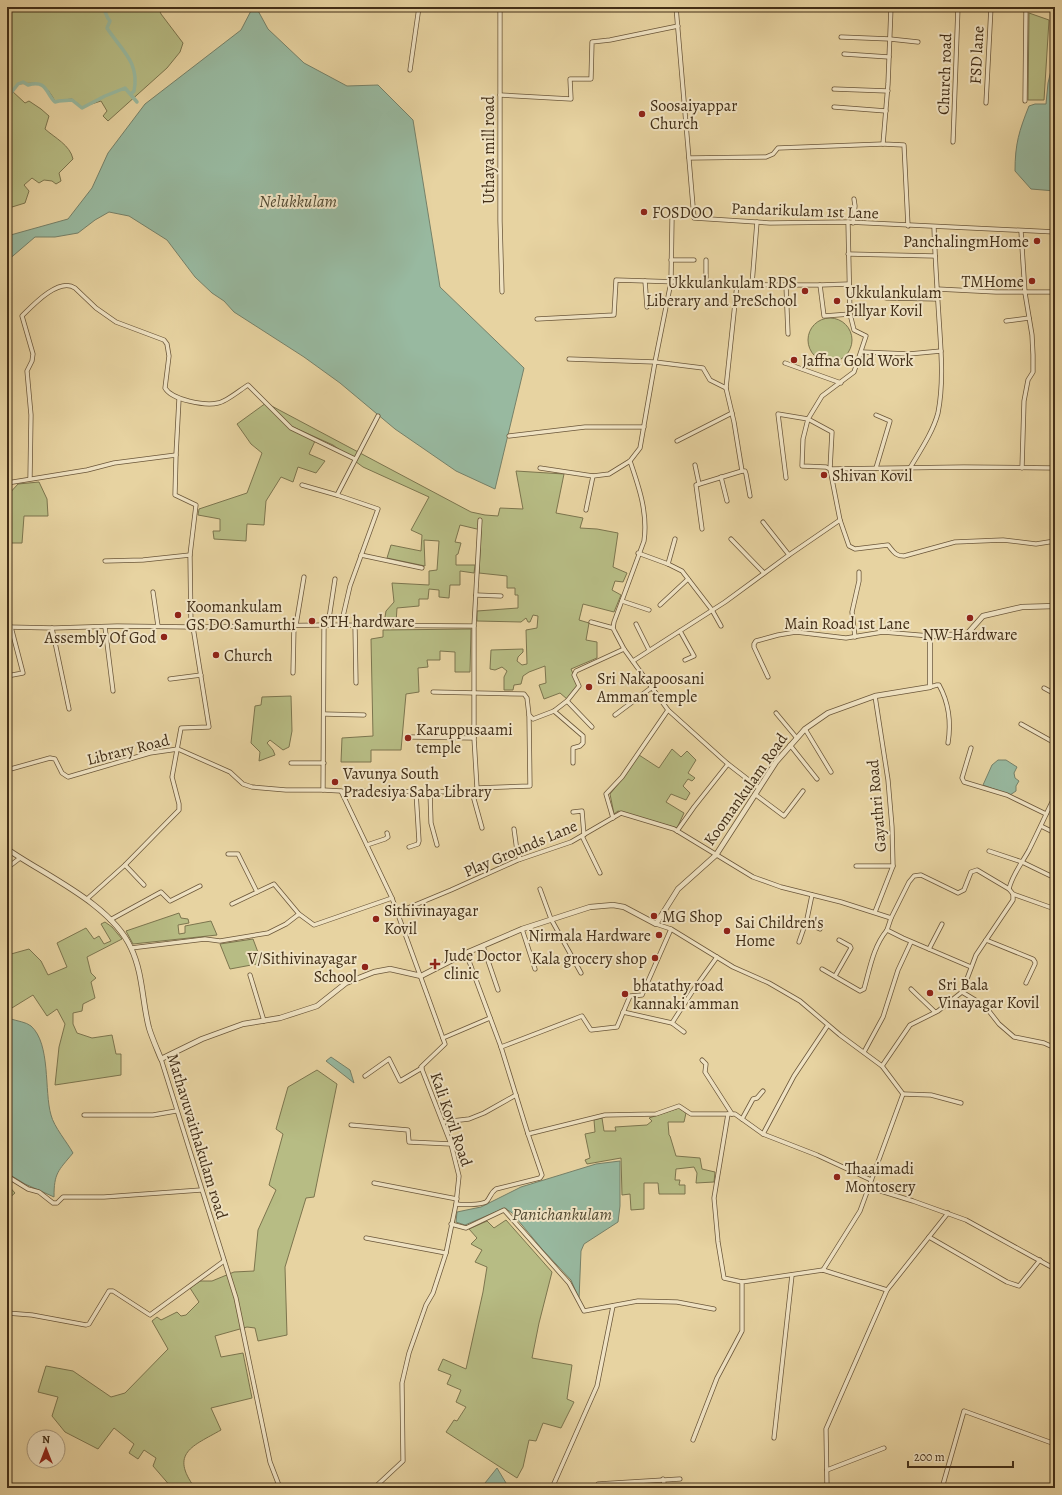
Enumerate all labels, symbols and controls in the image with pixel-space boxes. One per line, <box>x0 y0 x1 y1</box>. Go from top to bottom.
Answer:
street label: FSD lane <box>964 25 990 85</box>
street label: Church road <box>933 32 957 115</box>
place label: Soosaiyappar Church <box>650 95 737 135</box>
street label: Uthaya mill road <box>478 96 500 204</box>
marker: Soosaiyappar Church <box>637 109 647 119</box>
water label: Nelukkulam <box>259 190 337 213</box>
street label: Pandarikulam 1st Lane <box>731 197 879 225</box>
place label: FOSDOO <box>652 202 713 224</box>
marker: FOSDOO <box>639 207 649 217</box>
place label: PanchalingmHome <box>903 231 1029 253</box>
marker: PanchalingmHome <box>1032 236 1042 246</box>
place label: TMHome <box>962 271 1024 293</box>
place label: Ukkulankulam RDS Liberary and PreSchool <box>646 272 797 312</box>
marker: TMHome <box>1027 276 1037 286</box>
place label: Ukkulankulam Pillyar Kovil <box>845 282 942 322</box>
marker: Ukkulankulam RDS Liberary and PreSchool <box>800 286 810 296</box>
marker: Ukkulankulam Pillyar Kovil <box>832 296 842 306</box>
place label: Jaffna Gold Work <box>802 350 913 372</box>
marker: Jaffna Gold Work <box>789 355 799 365</box>
place label: Shivan Kovil <box>832 465 913 487</box>
marker: Shivan Kovil <box>819 470 829 480</box>
place label: Koomankulam GS DO Samurthi <box>186 596 296 636</box>
marker: Koomankulam GS DO Samurthi <box>173 610 183 620</box>
place label: STH hardware <box>320 611 415 633</box>
street label: Main Road 1st Lane <box>784 613 910 635</box>
marker: NW Hardware <box>965 613 975 623</box>
marker: STH hardware <box>307 616 317 626</box>
place label: NW Hardware <box>923 624 1017 646</box>
place label: Assembly Of God <box>44 627 156 649</box>
marker: Assembly Of God <box>159 632 169 642</box>
place label: Church <box>224 645 273 667</box>
marker: Church <box>211 650 221 660</box>
place label: Sri Nakapoosani Amman temple <box>596 668 704 708</box>
marker: Sri Nakapoosani Amman temple <box>584 682 594 692</box>
place label: Karuppusaami temple <box>416 719 513 759</box>
street label: Library Road <box>85 729 172 771</box>
street label: Koomankulam Road <box>699 729 793 850</box>
marker: Karuppusaami temple <box>403 733 413 743</box>
street label: Gayathri Road <box>862 758 892 853</box>
place label: Vavunya South Pradesiya Saba Library <box>342 763 492 803</box>
marker: Vavunya South Pradesiya Saba Library <box>330 777 340 787</box>
street label: Play Grounds Lane <box>460 815 581 883</box>
place label: Sithivinayagar Kovil <box>384 900 478 940</box>
place label: MG Shop <box>662 906 723 928</box>
marker: MG Shop <box>649 911 659 921</box>
place label: Sai Children's Home <box>735 912 824 952</box>
marker: Sithivinayagar Kovil <box>371 914 381 924</box>
place label: Nirmala Hardware <box>528 925 651 947</box>
marker: Sai Children's Home <box>722 926 732 936</box>
marker: Nirmala Hardware <box>654 930 664 940</box>
place label: Jude Doctor clinic <box>444 945 522 985</box>
place label: V/Sithivinayagar School <box>247 948 357 988</box>
place label: Kala grocery shop <box>531 948 647 970</box>
marker: Kala grocery shop <box>650 953 660 963</box>
marker: Jude Doctor clinic <box>429 958 441 970</box>
marker: V/Sithivinayagar School <box>360 962 370 972</box>
place label: Sri Bala Vinayagar Kovil <box>937 974 1039 1014</box>
place label: bhatathy road kannaki amman <box>633 975 739 1015</box>
marker: Sri Bala Vinayagar Kovil <box>925 988 935 998</box>
marker: bhatathy road kannaki amman <box>620 989 630 999</box>
street label: Mathavuvaithakulam road <box>161 1051 233 1222</box>
street label: Kali Kovil Road <box>425 1069 478 1170</box>
place label: Thaaimadi Montosery <box>845 1158 916 1198</box>
marker: Thaaimadi Montosery <box>832 1172 842 1182</box>
water label: Panichankulam <box>512 1203 612 1226</box>
north arrow <box>26 1429 66 1469</box>
text: N <box>42 1432 50 1447</box>
scale bar <box>908 1443 1013 1469</box>
text: 200 m <box>914 1449 945 1465</box>

